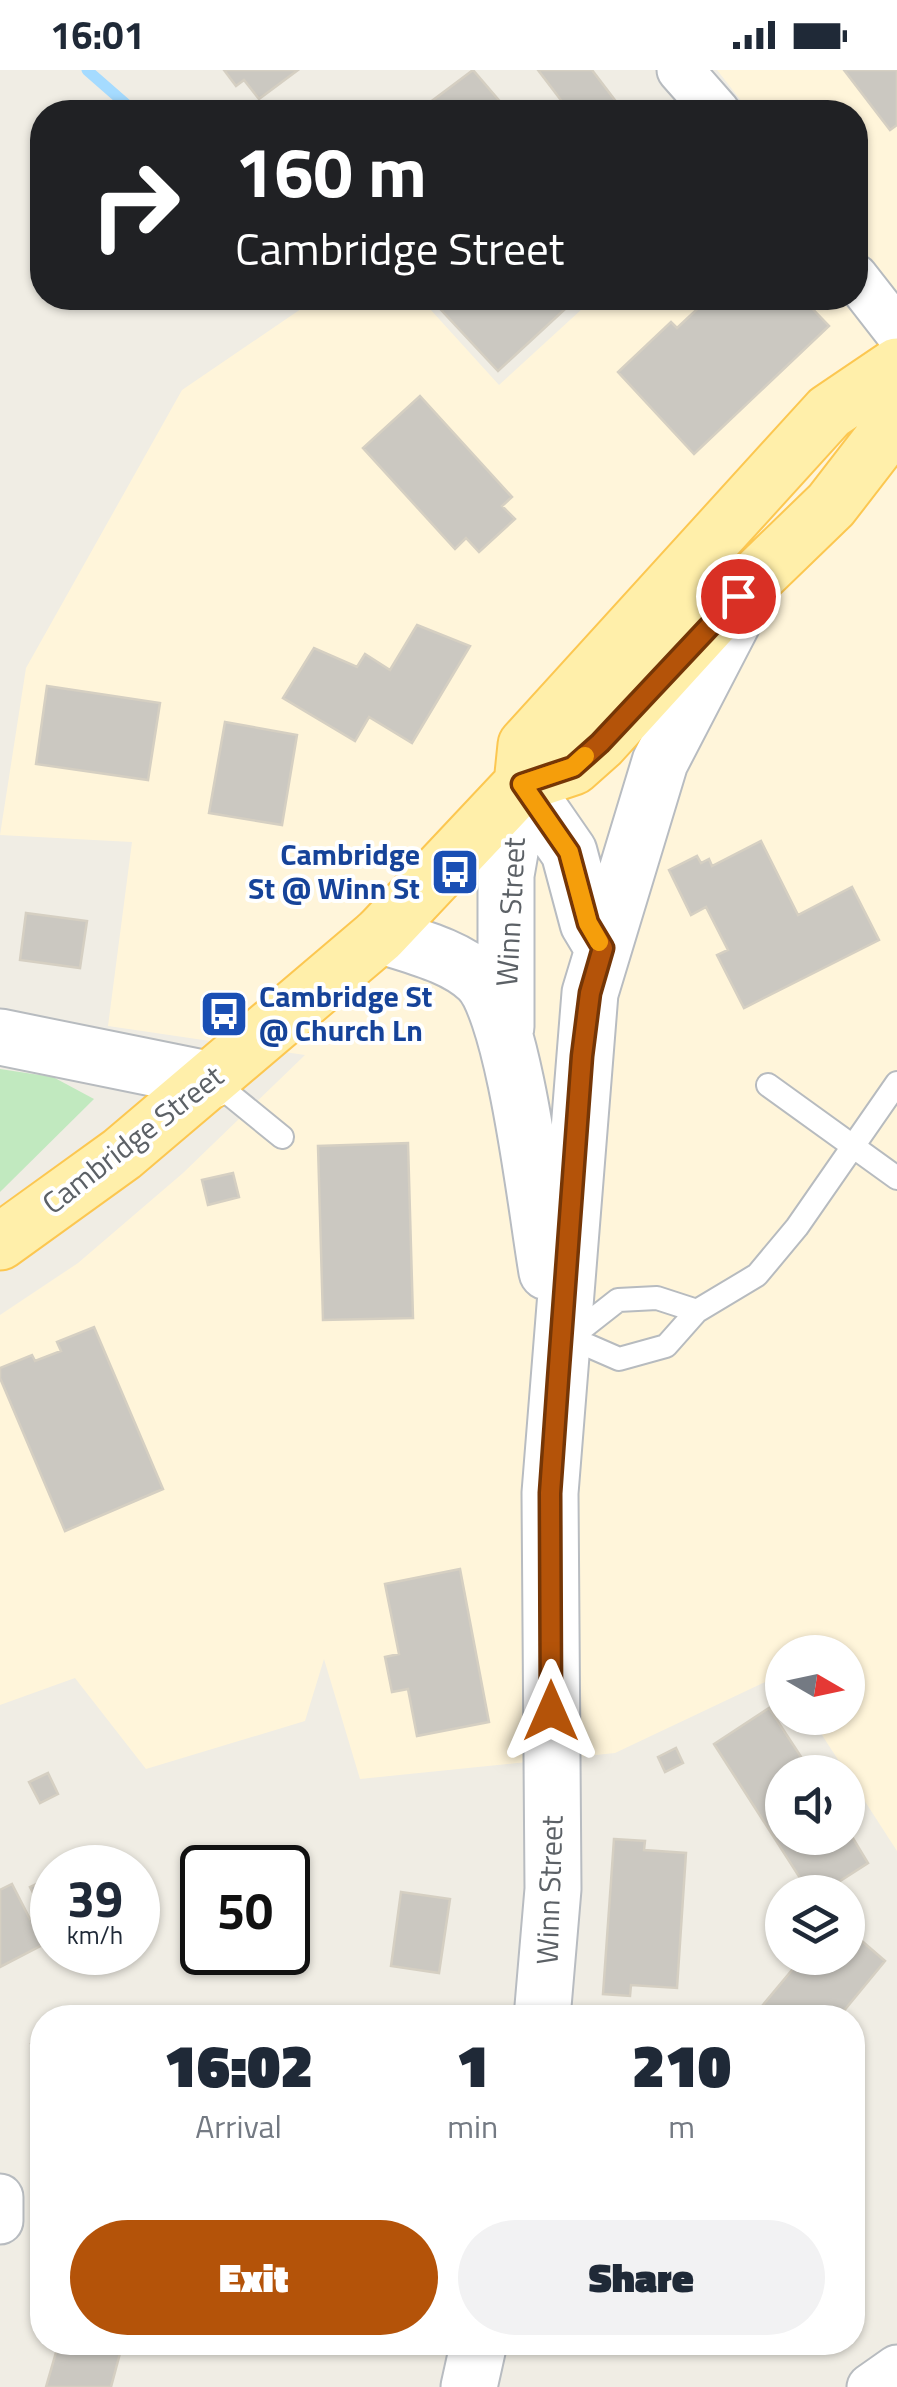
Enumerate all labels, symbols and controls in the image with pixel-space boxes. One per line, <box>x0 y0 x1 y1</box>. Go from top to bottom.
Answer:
text: 16:01 <box>50 6 145 64</box>
text: 160 m <box>235 118 427 224</box>
icon: right <box>70 140 200 270</box>
text: Cambridge Street <box>235 214 564 282</box>
pin <box>696 554 781 639</box>
icon: arrive <box>711 569 766 624</box>
place label: Cambridge St @ Winn St <box>248 831 420 911</box>
street label: Winn Street <box>483 836 537 988</box>
bus stop icon: Cambridge St @ Winn St <box>429 846 481 898</box>
place label: Cambridge St @ Church Ln <box>259 973 433 1053</box>
bus stop icon: Cambridge St @ Church Ln <box>198 988 250 1040</box>
street label: Cambridge Street <box>32 1053 233 1225</box>
north arrow <box>765 1635 865 1735</box>
map controls <box>765 1635 865 1975</box>
position arrow <box>499 1659 603 1763</box>
button: sound <box>765 1755 865 1855</box>
street label: Winn Street <box>523 1814 575 1965</box>
speed limit sign: 50 <box>180 1845 310 1975</box>
text: 39 <box>67 1860 123 1936</box>
button: layers <box>765 1875 865 1975</box>
text: km/h <box>67 1916 123 1954</box>
text: 16:02 <box>164 2019 313 2110</box>
text: 1 <box>456 2019 489 2110</box>
text: 210 <box>632 2019 731 2110</box>
text: Arrival <box>195 2102 282 2150</box>
text: min <box>447 2102 498 2150</box>
text: m <box>668 2102 695 2150</box>
button: Exit <box>70 2220 438 2335</box>
button: Share <box>458 2220 825 2335</box>

